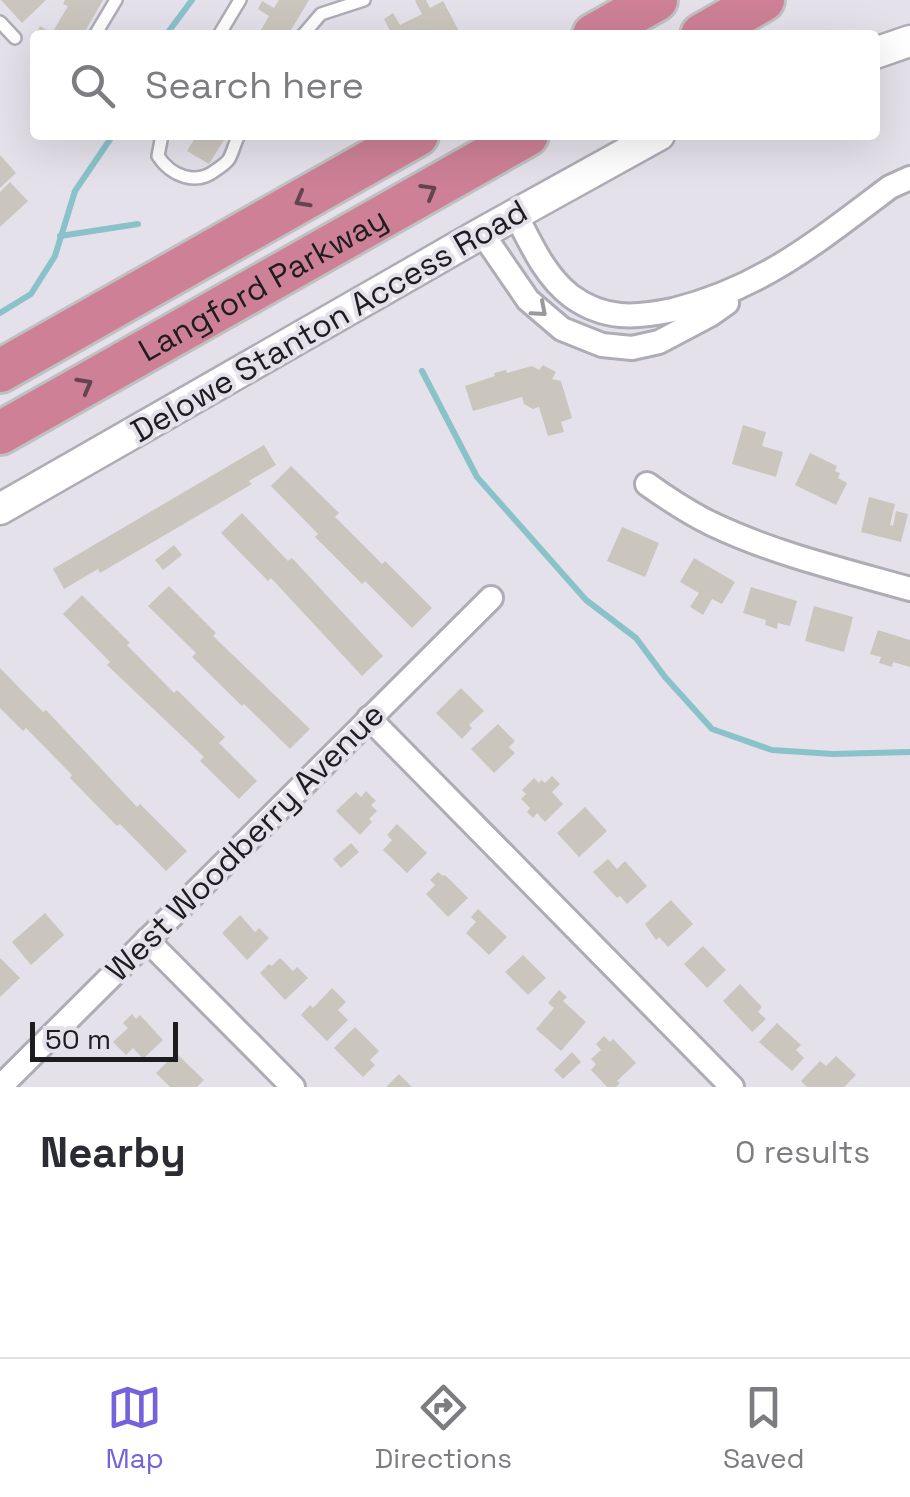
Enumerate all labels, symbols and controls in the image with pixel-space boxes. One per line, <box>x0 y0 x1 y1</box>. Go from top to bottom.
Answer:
search box <box>30 30 880 140</box>
icon: search <box>65 58 120 113</box>
text: Search here <box>145 61 364 109</box>
one-way arrow <box>418 184 436 203</box>
one-way arrow <box>294 188 312 208</box>
street label: Delowe Stanton Access Road <box>124 191 534 451</box>
street label: Langford Parkway <box>132 198 394 370</box>
one-way arrow <box>528 299 547 317</box>
one-way arrow <box>74 378 92 398</box>
street label: West Woodberry Avenue <box>97 694 393 990</box>
scale bar <box>30 1017 178 1062</box>
text: 50 m <box>45 1021 111 1057</box>
text: Nearby <box>40 1126 186 1179</box>
text: 0 results <box>735 1132 870 1172</box>
tab: Map <box>105 1380 164 1476</box>
tab: Directions <box>375 1380 512 1476</box>
tab: Saved <box>723 1380 805 1476</box>

